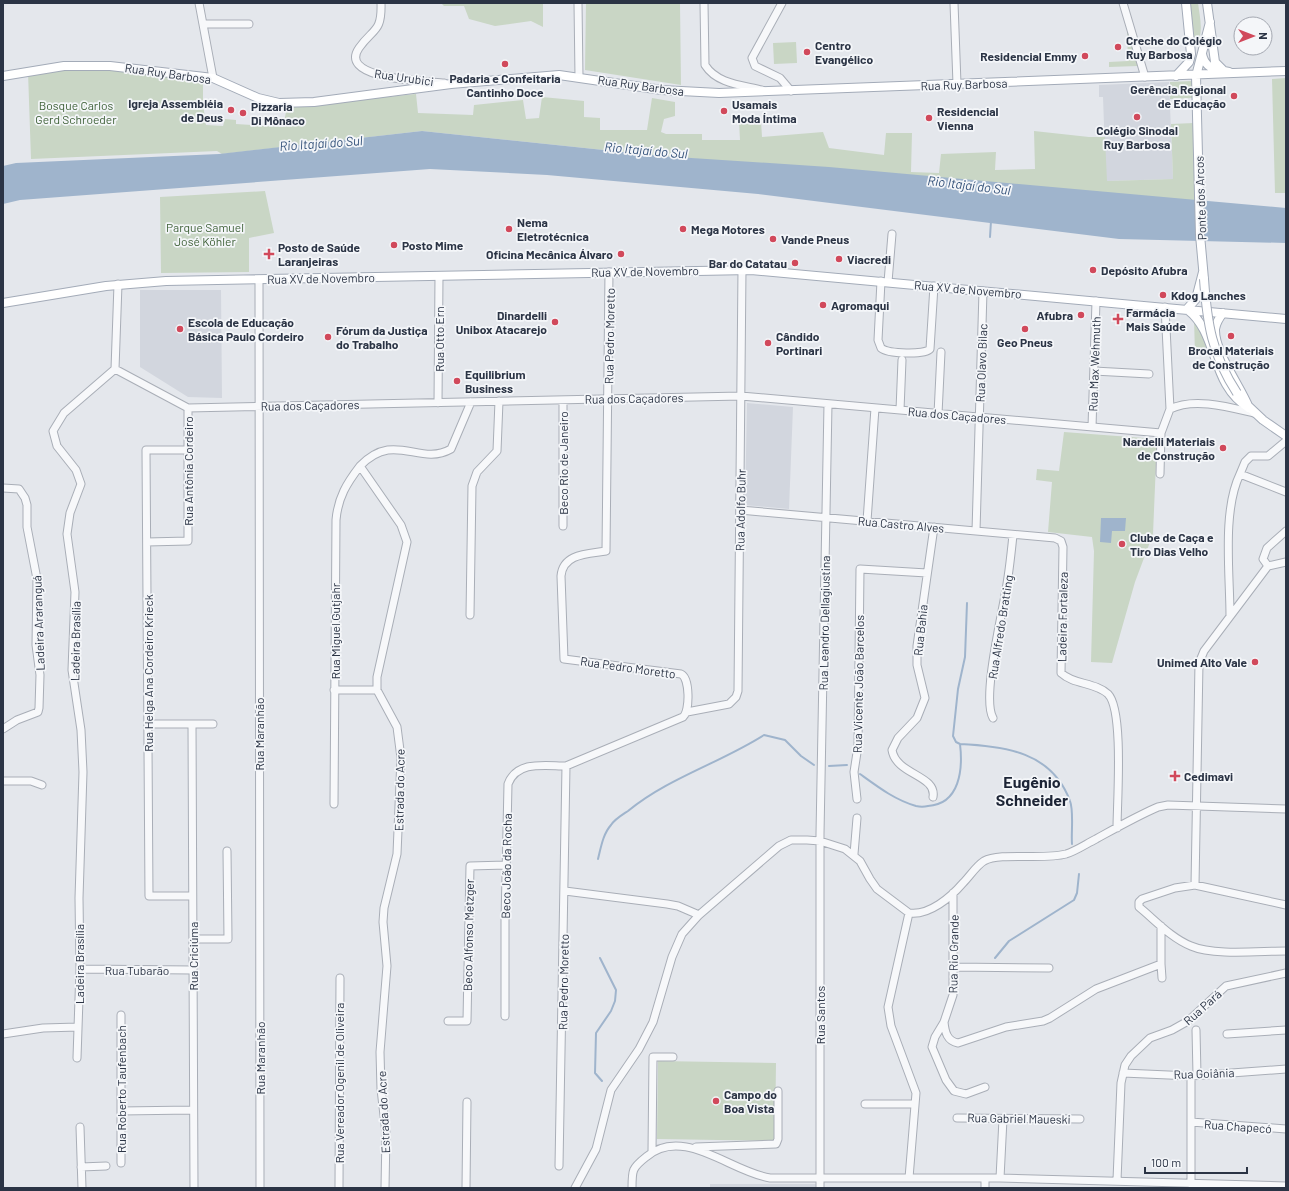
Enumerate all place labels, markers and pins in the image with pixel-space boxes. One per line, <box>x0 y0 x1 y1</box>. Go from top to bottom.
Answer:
place label: Creche do Colégio Ruy Barbosa <box>1126 33 1222 61</box>
place label: Centro Evangélico <box>815 38 873 66</box>
marker: Creche do Colégio Ruy Barbosa <box>1113 42 1123 52</box>
marker: Centro Evangélico <box>802 47 812 57</box>
place label: Residencial Emmy <box>980 49 1077 63</box>
marker: Residencial Emmy <box>1080 51 1090 61</box>
marker: Padaria e Confeitaria Cantinho Doce <box>500 59 510 69</box>
place label: Padaria e Confeitaria Cantinho Doce <box>449 71 561 99</box>
place label: Gerência Regional de Educação <box>1130 82 1226 110</box>
marker: Gerência Regional de Educação <box>1229 91 1239 101</box>
place label: Igreja Assembléia de Deus <box>128 96 223 124</box>
place label: Usamais Moda Íntima <box>732 97 797 125</box>
place label: Pizzaria Di Mônaco <box>251 99 305 127</box>
place label: Residencial Vienna <box>937 104 999 132</box>
marker: Igreja Assembléia de Deus <box>226 105 236 115</box>
marker: Usamais Moda Íntima <box>719 106 729 116</box>
marker: Pizzaria Di Mônaco <box>238 108 248 118</box>
marker: Colégio Sinodal Ruy Barbosa <box>1132 112 1142 122</box>
marker: Residencial Vienna <box>924 113 934 123</box>
place label: Colégio Sinodal Ruy Barbosa <box>1096 123 1178 151</box>
place label: Nema Eletrotécnica <box>517 215 589 243</box>
place label: Mega Motores <box>691 222 765 236</box>
marker: Nema Eletrotécnica <box>504 224 514 234</box>
marker: Mega Motores <box>678 224 688 234</box>
place label: Vande Pneus <box>781 232 849 246</box>
marker: Vande Pneus <box>768 234 778 244</box>
place label: Posto Mime <box>402 238 464 252</box>
place label: Posto de Saúde Laranjeiras <box>278 240 361 268</box>
marker: Posto Mime <box>389 240 399 250</box>
place label: Oficina Mecânica Álvaro <box>486 247 613 261</box>
marker: Posto de Saúde Laranjeiras <box>263 248 275 260</box>
marker: Oficina Mecânica Álvaro <box>616 249 626 259</box>
place label: Viacredi <box>847 252 891 266</box>
marker: Viacredi <box>834 254 844 264</box>
place label: Bar do Catatau <box>709 256 787 270</box>
marker: Bar do Catatau <box>790 258 800 268</box>
place label: Depósito Afubra <box>1101 263 1188 277</box>
marker: Depósito Afubra <box>1088 265 1098 275</box>
place label: Kdog Lanches <box>1171 288 1246 302</box>
marker: Kdog Lanches <box>1158 290 1168 300</box>
place label: Agromaqui <box>831 298 889 312</box>
marker: Agromaqui <box>818 300 828 310</box>
place label: Farmácia Mais Saúde <box>1126 305 1186 333</box>
place label: Dinardelli Unibox Atacarejo <box>456 308 547 336</box>
place label: Afubra <box>1036 308 1073 322</box>
marker: Afubra <box>1076 310 1086 320</box>
marker: Farmácia Mais Saúde <box>1113 314 1123 324</box>
place label: Escola de Educação Básica Paulo Cordeiro <box>188 315 304 343</box>
marker: Dinardelli Unibox Atacarejo <box>550 317 560 327</box>
place label: Fórum da Justiça do Trabalho <box>336 323 428 351</box>
marker: Escola de Educação Básica Paulo Cordeiro <box>175 324 185 334</box>
marker: Geo Pneus <box>1020 324 1030 334</box>
place label: Cândido Portinari <box>776 329 822 357</box>
marker: Brocal Materiais de Construção <box>1226 331 1236 341</box>
marker: Fórum da Justiça do Trabalho <box>323 332 333 342</box>
place label: Geo Pneus <box>997 335 1053 349</box>
marker: Cândido Portinari <box>763 338 773 348</box>
place label: Brocal Materiais de Construção <box>1188 343 1274 371</box>
place label: Equilibrium Business <box>465 367 525 395</box>
marker: Equilibrium Business <box>452 376 462 386</box>
place label: Nardelli Materiais de Construção <box>1123 434 1215 462</box>
marker: Nardelli Materiais de Construção <box>1218 443 1228 453</box>
place label: Clube de Caça e Tiro Dias Velho <box>1130 530 1214 558</box>
marker: Clube de Caça e Tiro Dias Velho <box>1117 539 1127 549</box>
place label: Unimed Alto Vale <box>1157 655 1247 669</box>
marker: Unimed Alto Vale <box>1250 657 1260 667</box>
place label: Cedimavi <box>1184 769 1233 783</box>
marker: Cedimavi <box>1169 770 1181 782</box>
place label: Campo do Boa Vista <box>724 1087 777 1115</box>
marker: Campo do Boa Vista <box>711 1096 721 1106</box>

